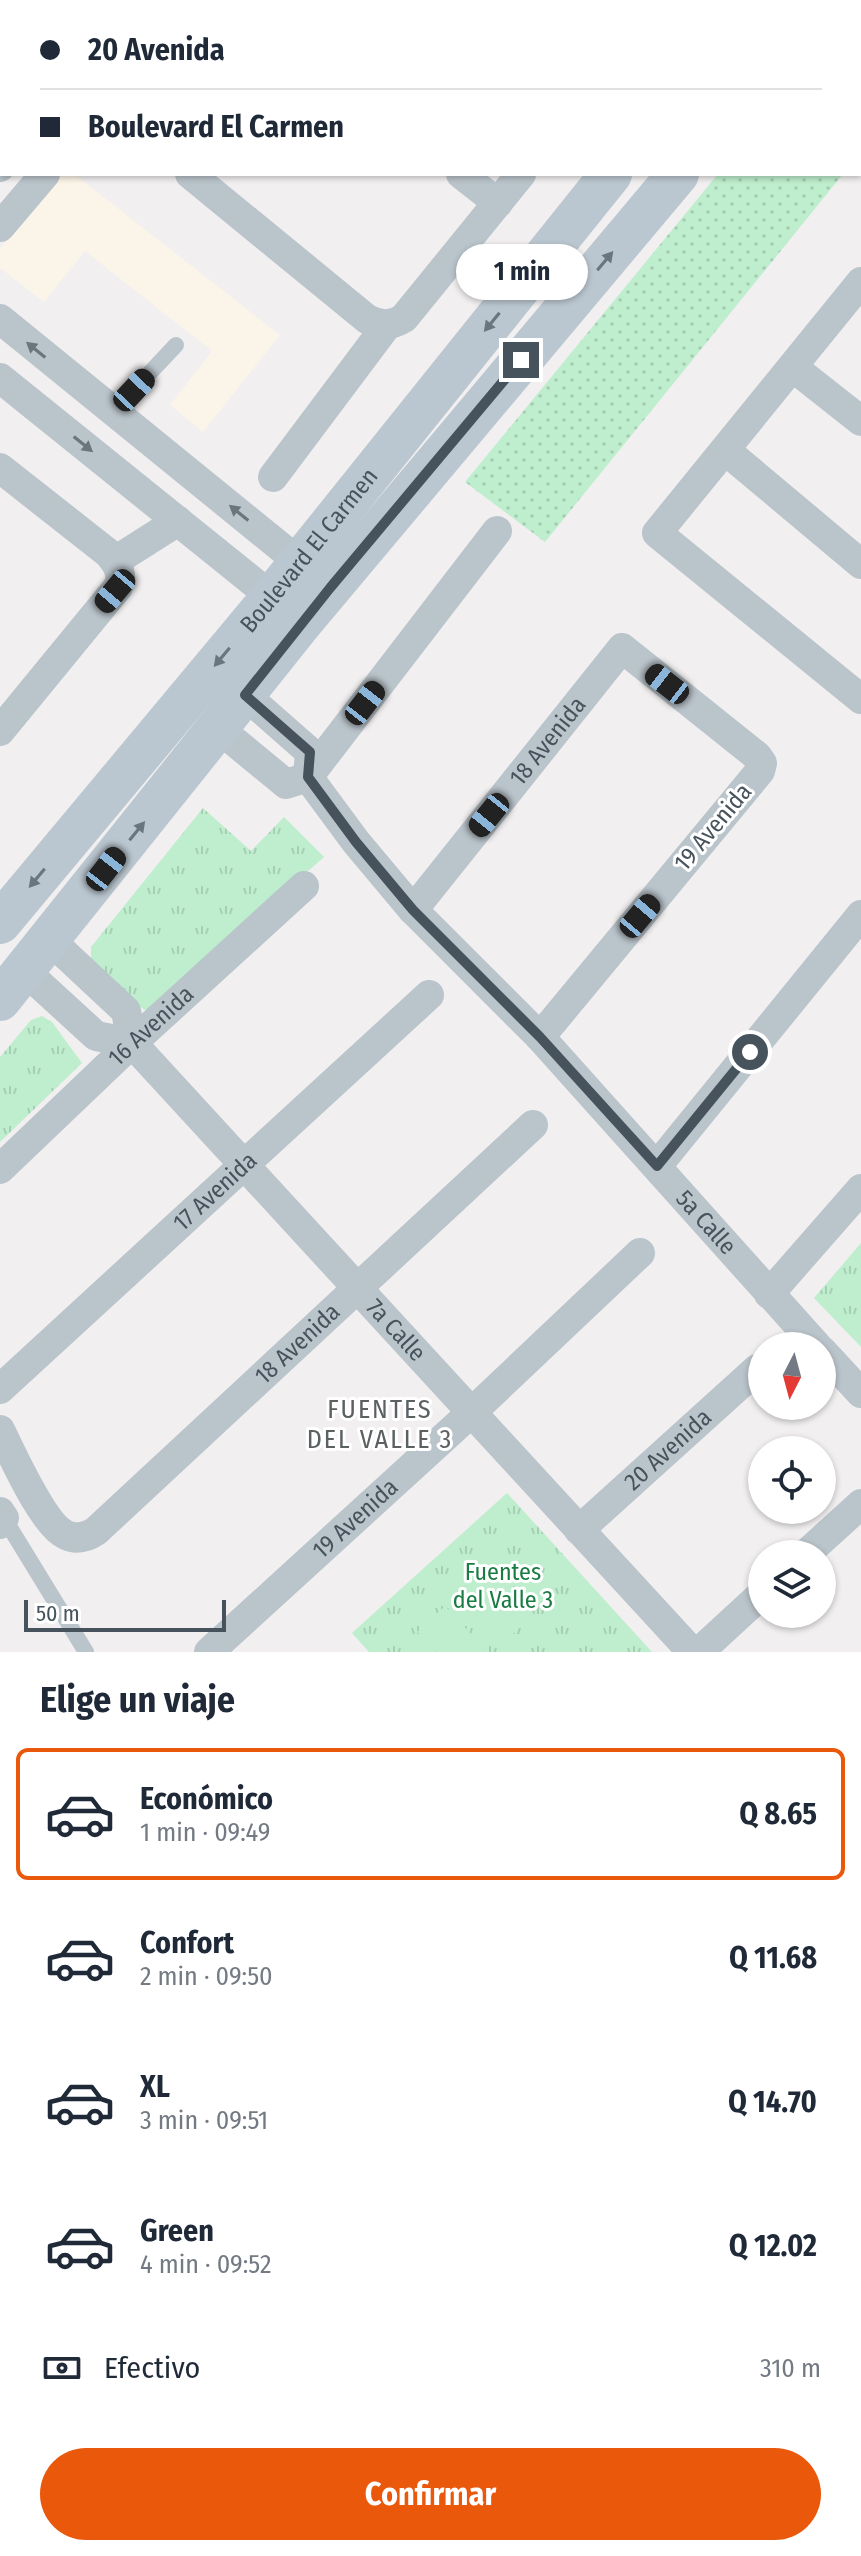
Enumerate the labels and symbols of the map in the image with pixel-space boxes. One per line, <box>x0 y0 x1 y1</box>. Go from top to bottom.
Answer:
callout: 1 min <box>455 244 587 300</box>
one-way arrow <box>596 252 613 272</box>
one-way arrow <box>484 312 500 332</box>
one-way arrow <box>26 342 46 359</box>
route end <box>503 342 539 378</box>
car <box>109 364 159 416</box>
one-way arrow <box>72 435 92 452</box>
street label: Boulevard El Carmen <box>234 463 384 638</box>
one-way arrow <box>229 505 249 522</box>
car <box>90 565 140 617</box>
one-way arrow <box>214 647 231 667</box>
car <box>641 660 693 708</box>
car <box>341 677 389 729</box>
street label: 18 Avenida <box>504 691 592 791</box>
street label: 19 Avenida <box>669 778 757 876</box>
car <box>465 789 513 841</box>
one-way arrow <box>128 821 144 841</box>
car <box>82 843 130 895</box>
one-way arrow <box>29 868 46 888</box>
car <box>615 890 665 942</box>
street label: 16 Avenida <box>103 980 199 1072</box>
route start <box>732 1034 768 1070</box>
street label: 17 Avenida <box>168 1146 263 1237</box>
street label: 5a Calle <box>670 1185 742 1260</box>
street label: 7a Calle <box>361 1293 431 1367</box>
street label: 18 Avenida <box>249 1298 346 1390</box>
north arrow <box>748 1332 836 1420</box>
district label: FUENTES DEL VALLE 3 <box>307 1394 453 1455</box>
street label: 20 Avenida <box>619 1403 717 1496</box>
street label: 19 Avenida <box>307 1473 404 1564</box>
park label: Fuentes del Valle 3 <box>453 1558 553 1614</box>
scale bar <box>24 1596 226 1632</box>

